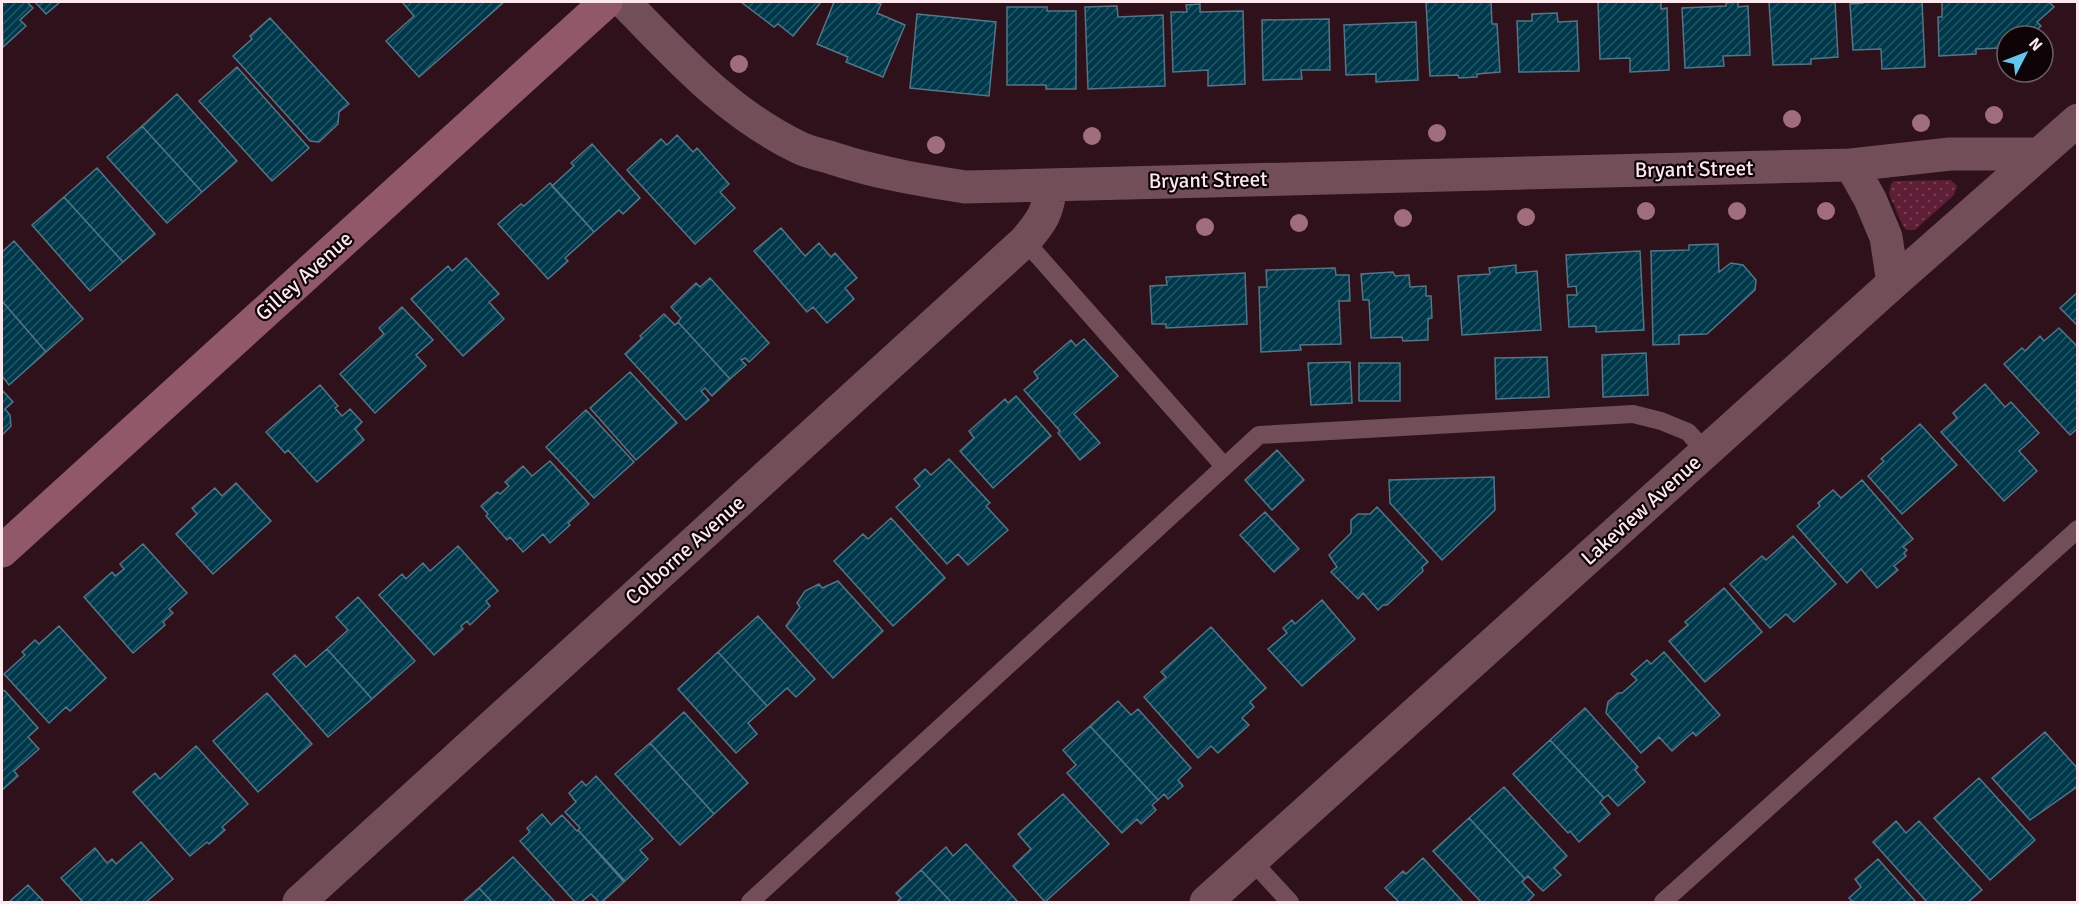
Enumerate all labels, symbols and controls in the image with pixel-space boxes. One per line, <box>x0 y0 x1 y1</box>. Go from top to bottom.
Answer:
north arrow <box>1995 24 2055 84</box>
text: N <box>2024 34 2047 55</box>
street label: Bryant Street <box>1634 155 1754 183</box>
street label: Bryant Street <box>1148 166 1268 194</box>
street label: Gilley Avenue <box>250 226 358 326</box>
street label: Lakeview Avenue <box>1576 449 1706 571</box>
street label: Colborne Avenue <box>620 490 750 610</box>

